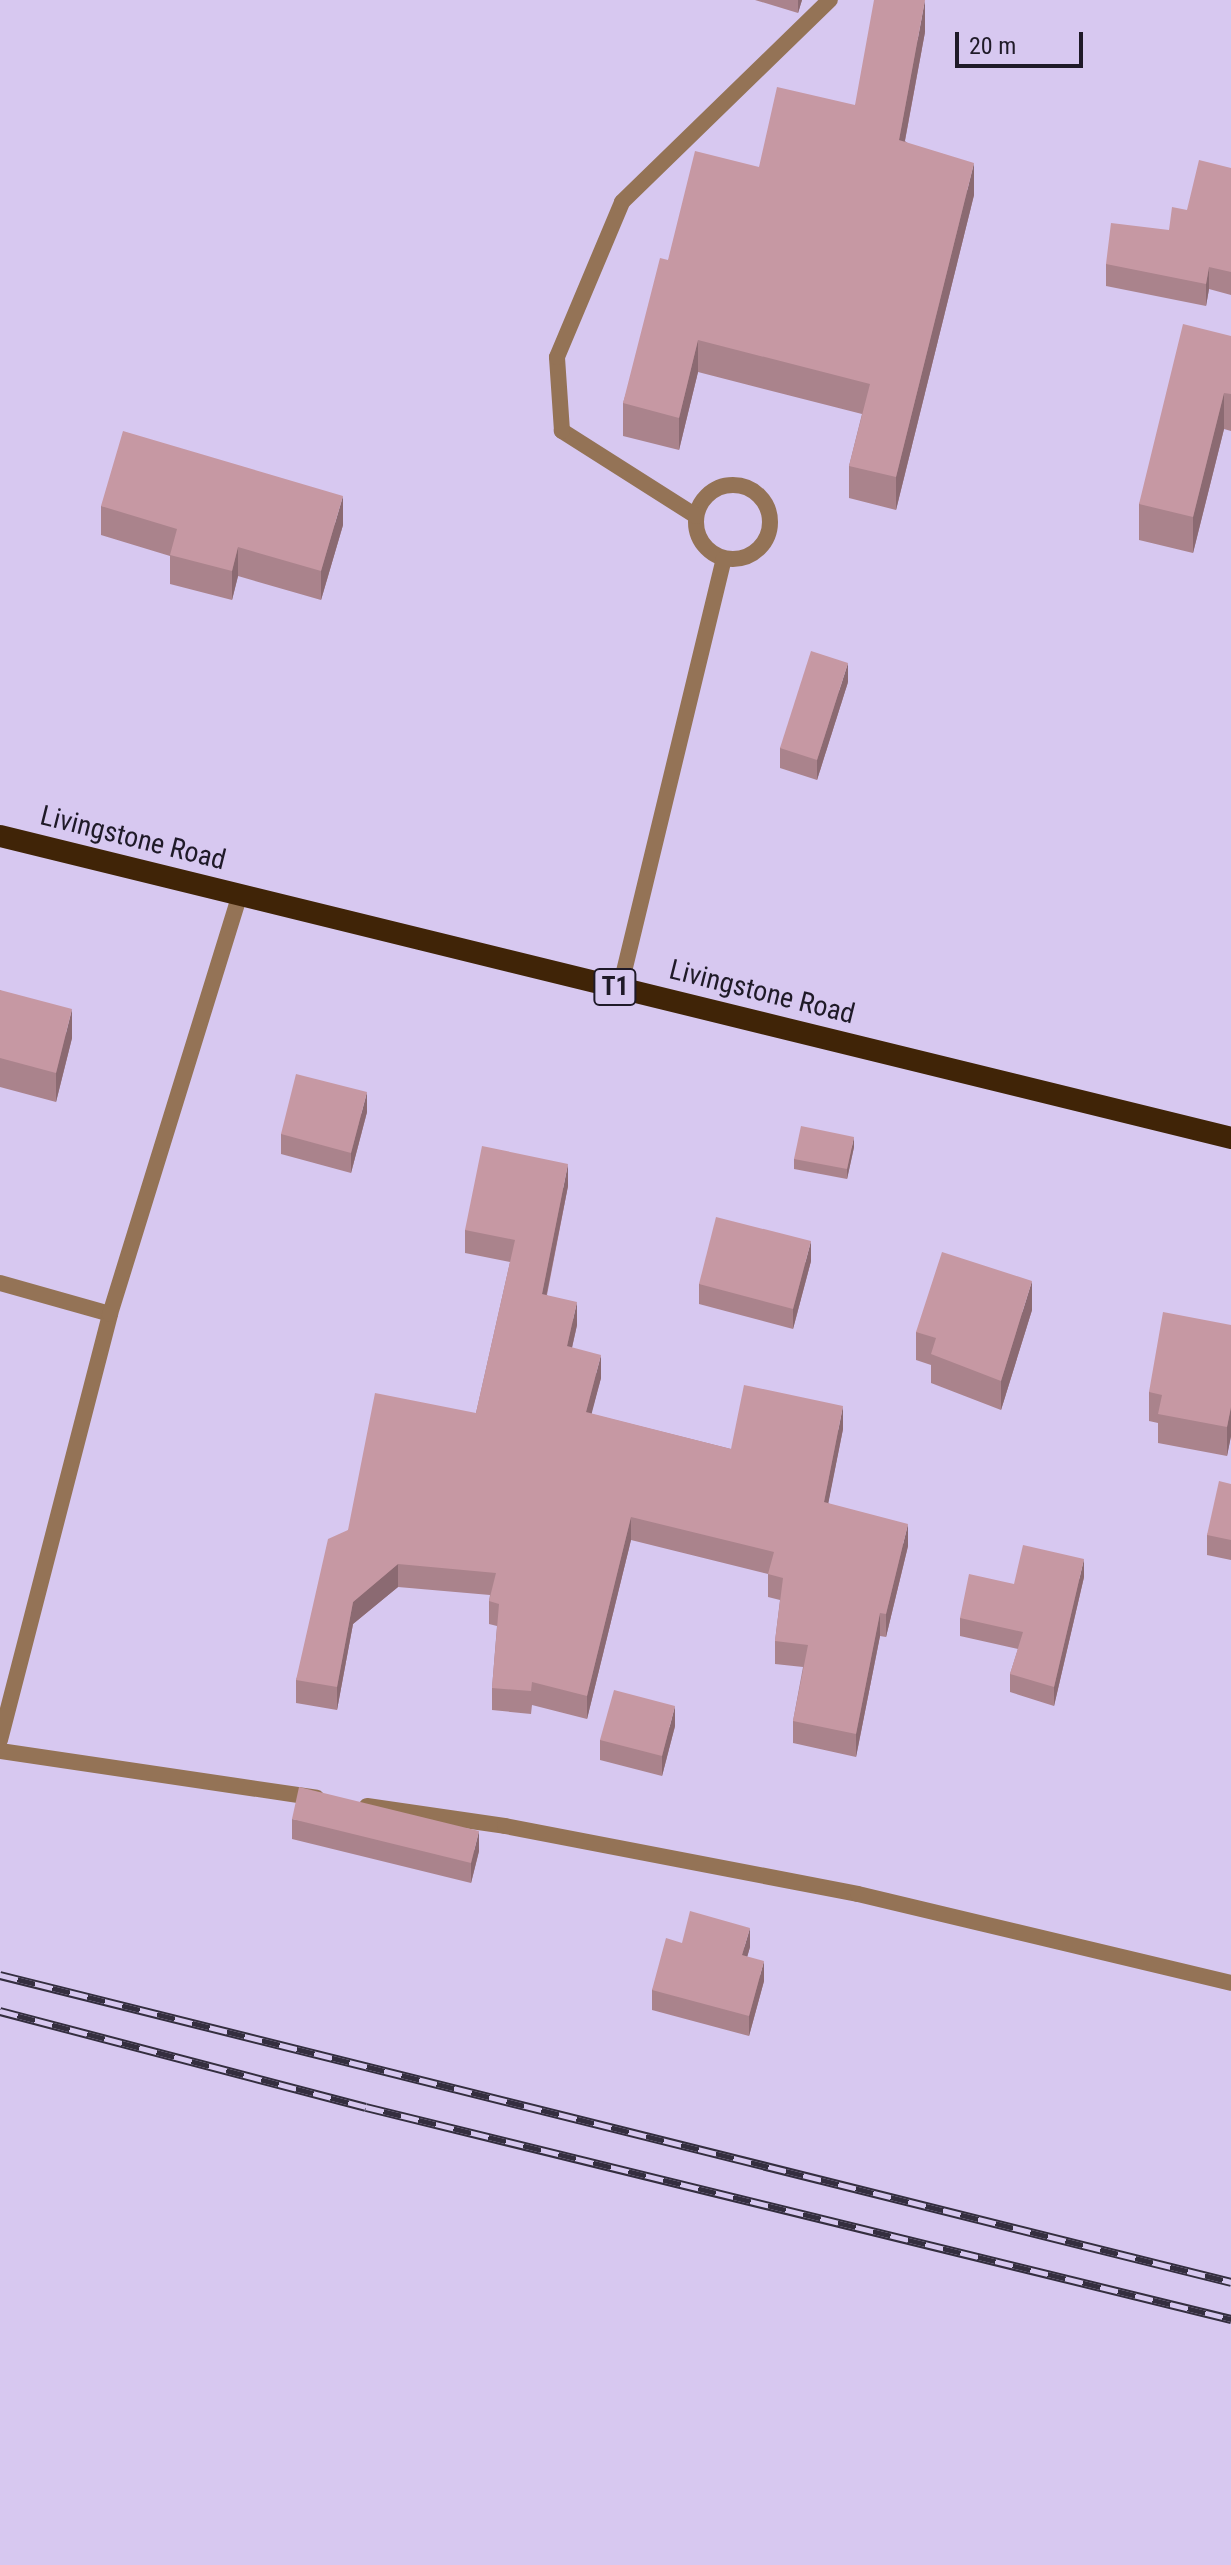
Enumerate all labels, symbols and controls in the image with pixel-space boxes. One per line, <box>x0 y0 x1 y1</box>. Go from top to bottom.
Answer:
scale bar <box>959 16 1087 66</box>
text: 20 m <box>969 32 1016 60</box>
street label: Livingstone Road <box>37 799 229 877</box>
street label: Livingstone Road <box>666 953 858 1031</box>
road number: T1 <box>593 965 637 1009</box>

